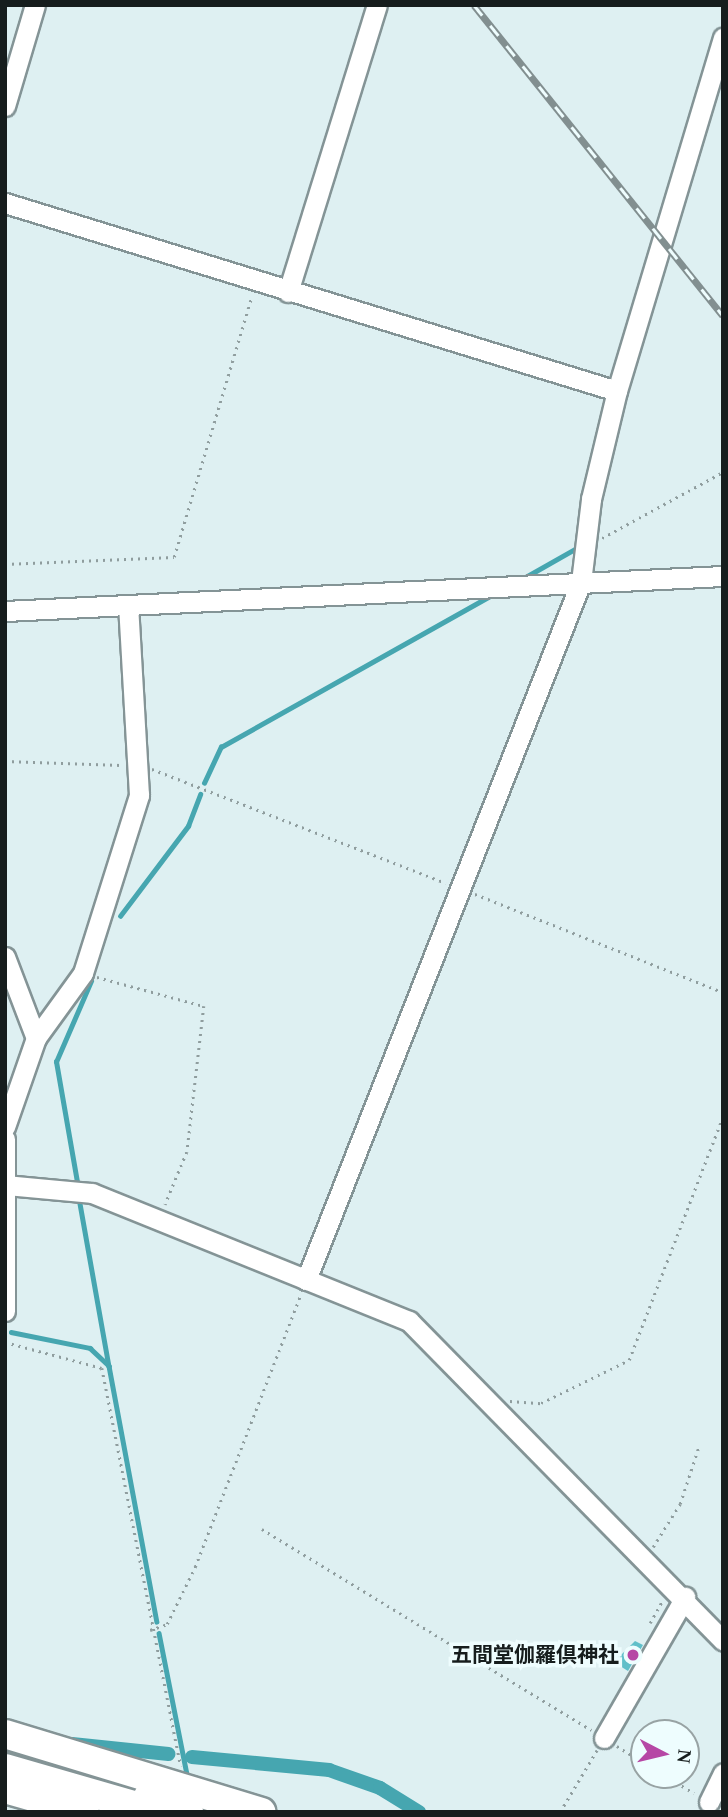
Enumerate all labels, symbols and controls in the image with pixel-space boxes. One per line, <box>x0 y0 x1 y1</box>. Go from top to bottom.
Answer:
place label: 五間堂伽羅倶神社 <box>451 1642 619 1668</box>
marker: 五間堂伽羅倶神社 <box>625 1647 641 1663</box>
north arrow <box>630 1719 700 1789</box>
text: N <box>673 1748 696 1764</box>

